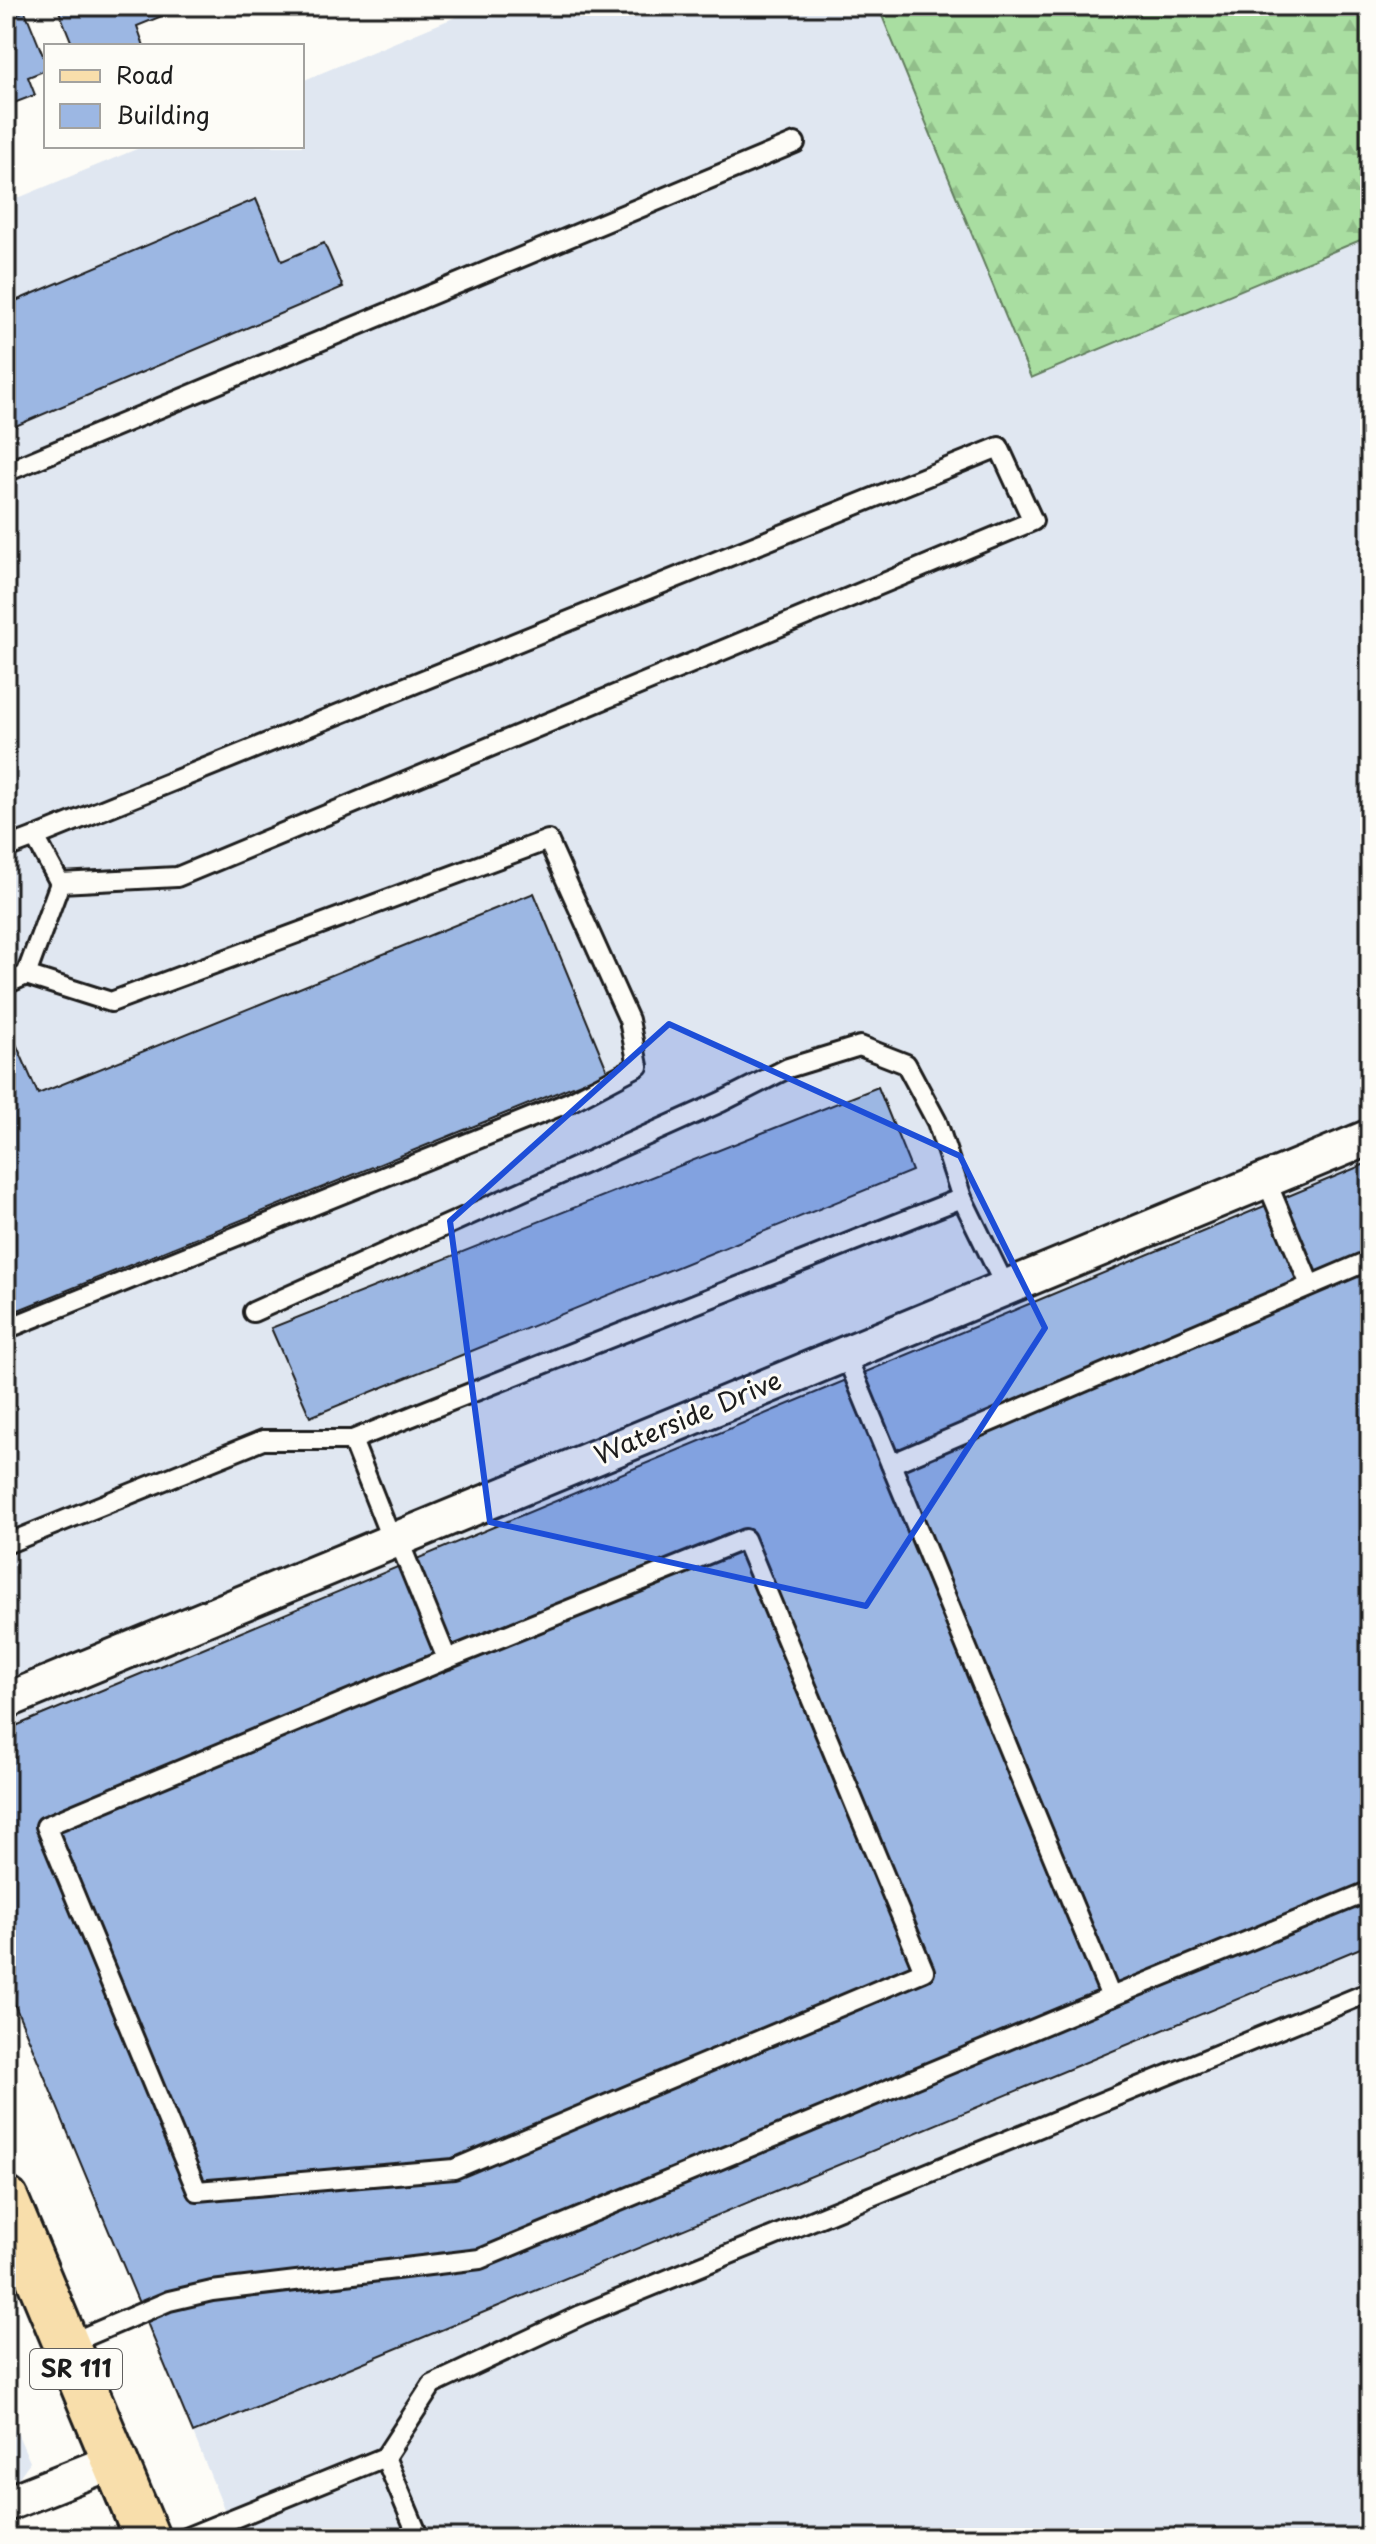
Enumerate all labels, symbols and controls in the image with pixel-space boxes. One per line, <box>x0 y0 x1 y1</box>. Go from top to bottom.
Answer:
legend <box>44 44 304 148</box>
text: Road <box>116 56 174 92</box>
text: Building <box>116 96 210 132</box>
street label: Waterside Drive <box>588 1360 787 1474</box>
road number: SR 111 <box>30 2349 122 2389</box>

